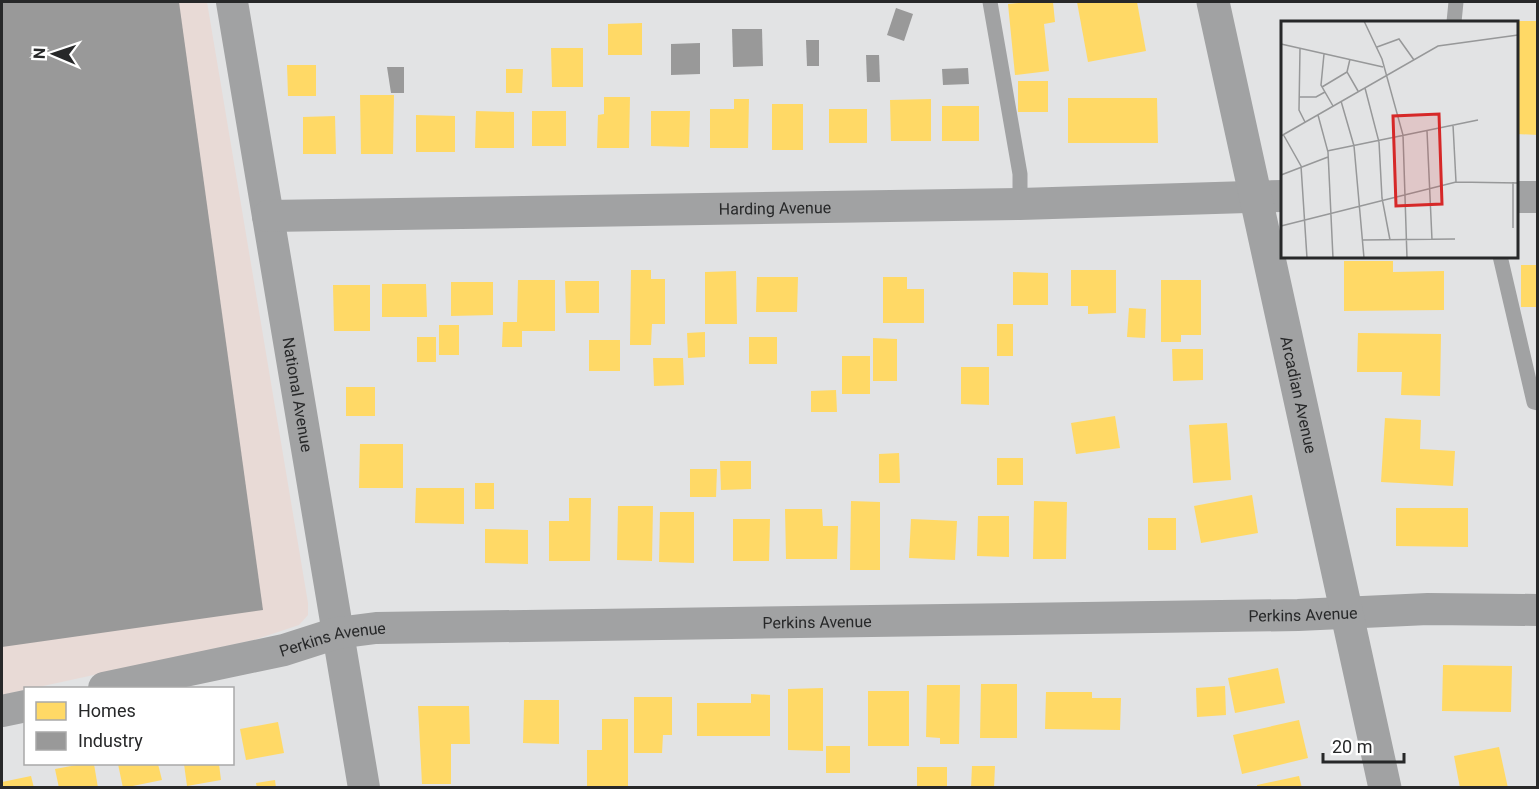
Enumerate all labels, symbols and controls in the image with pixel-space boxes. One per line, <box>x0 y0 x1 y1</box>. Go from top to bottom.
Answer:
inset map <box>1281 21 1518 258</box>
north arrow <box>24 24 84 84</box>
text: N <box>30 48 49 59</box>
street label: Harding Avenue <box>719 198 831 218</box>
street label: Arcadian Avenue <box>1277 334 1321 455</box>
street label: National Avenue <box>279 336 317 453</box>
street label: Perkins Avenue <box>1248 603 1358 625</box>
street label: Perkins Avenue <box>762 612 872 632</box>
street label: Perkins Avenue <box>277 618 386 660</box>
legend <box>24 687 234 765</box>
text: Homes <box>78 700 136 721</box>
scale bar <box>1323 726 1404 764</box>
text: Industry <box>78 730 143 751</box>
text: 20 m <box>1332 736 1372 757</box>

